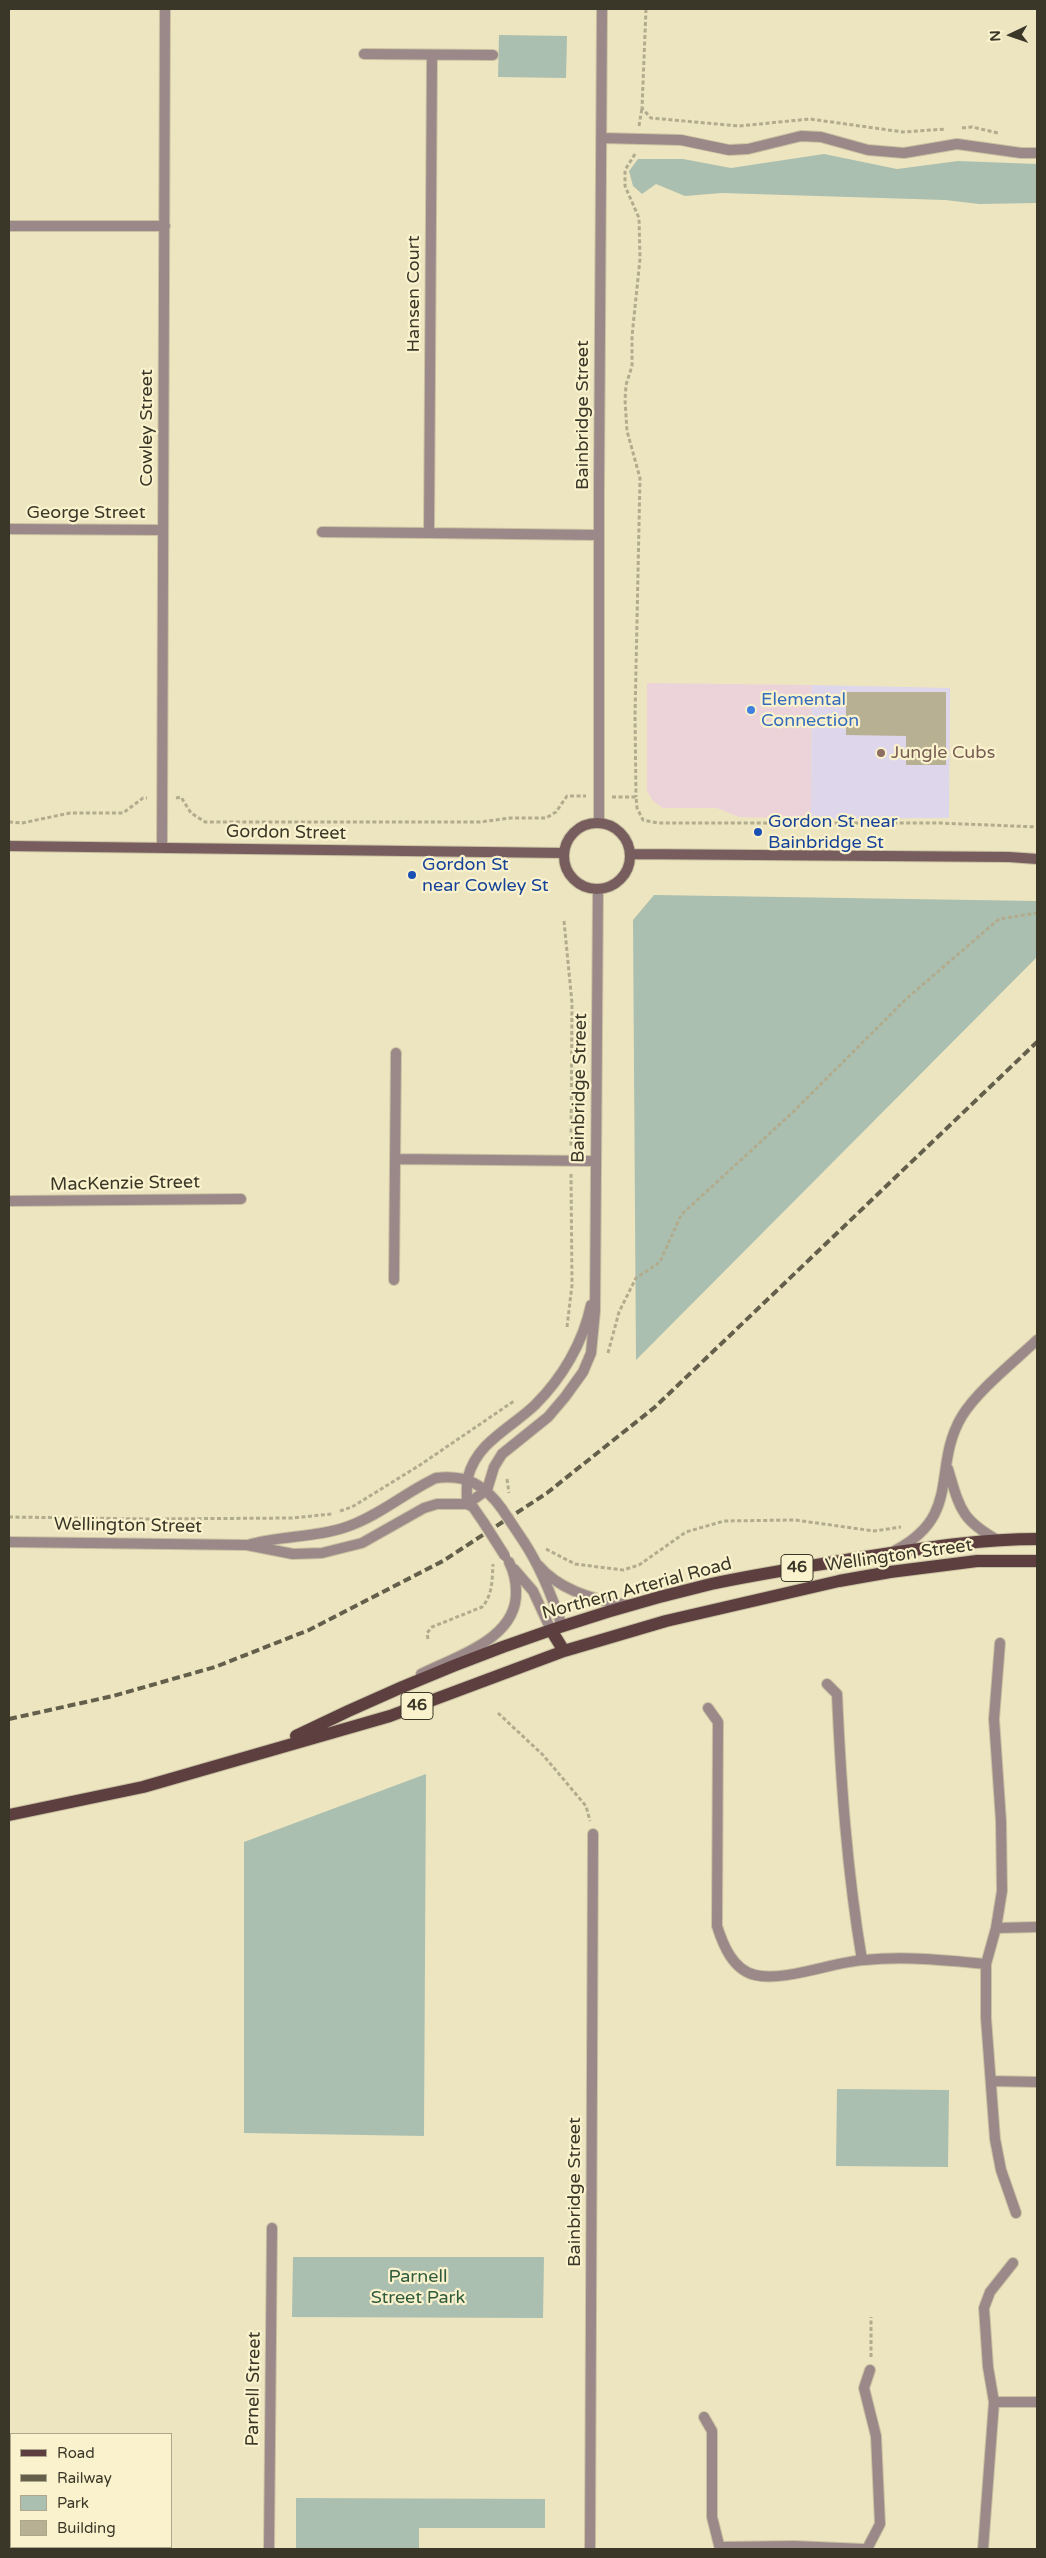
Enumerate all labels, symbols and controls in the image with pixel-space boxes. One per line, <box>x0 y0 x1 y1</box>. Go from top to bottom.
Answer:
north arrow <box>986 10 1036 60</box>
text: N <box>987 30 1004 42</box>
street label: Hansen Court <box>403 235 425 353</box>
street label: Bainbridge Street <box>572 340 594 490</box>
street label: Cowley Street <box>136 369 158 487</box>
street label: George Street <box>26 502 146 524</box>
place label: Elemental Connection <box>761 689 859 732</box>
marker: Elemental Connection <box>745 704 757 716</box>
place label: Jungle Cubs <box>891 742 995 764</box>
marker: Jungle Cubs <box>875 747 887 759</box>
place label: Gordon St near Bainbridge St <box>768 811 898 854</box>
street label: Gordon Street <box>226 821 346 845</box>
marker: Gordon St near Bainbridge St <box>752 826 764 838</box>
place label: Gordon St near Cowley St <box>422 854 549 896</box>
marker: Gordon St near Cowley St <box>406 869 418 881</box>
street label: Bainbridge Street <box>568 1013 592 1163</box>
street label: MacKenzie Street <box>50 1172 200 1196</box>
street label: Wellington Street <box>54 1514 202 1538</box>
street label: Wellington Street <box>824 1535 974 1577</box>
street label: Northern Arterial Road <box>540 1553 734 1625</box>
road number: 46 <box>781 1555 813 1582</box>
road number: 46 <box>401 1692 433 1720</box>
street label: Bainbridge Street <box>564 2117 586 2267</box>
park label: Parnell Street Park <box>371 2266 465 2308</box>
street label: Parnell Street <box>242 2331 266 2447</box>
legend <box>10 2433 172 2548</box>
text: Road <box>57 2444 95 2462</box>
text: Railway <box>57 2469 112 2487</box>
text: Park <box>57 2494 89 2512</box>
text: Building <box>57 2519 116 2537</box>

